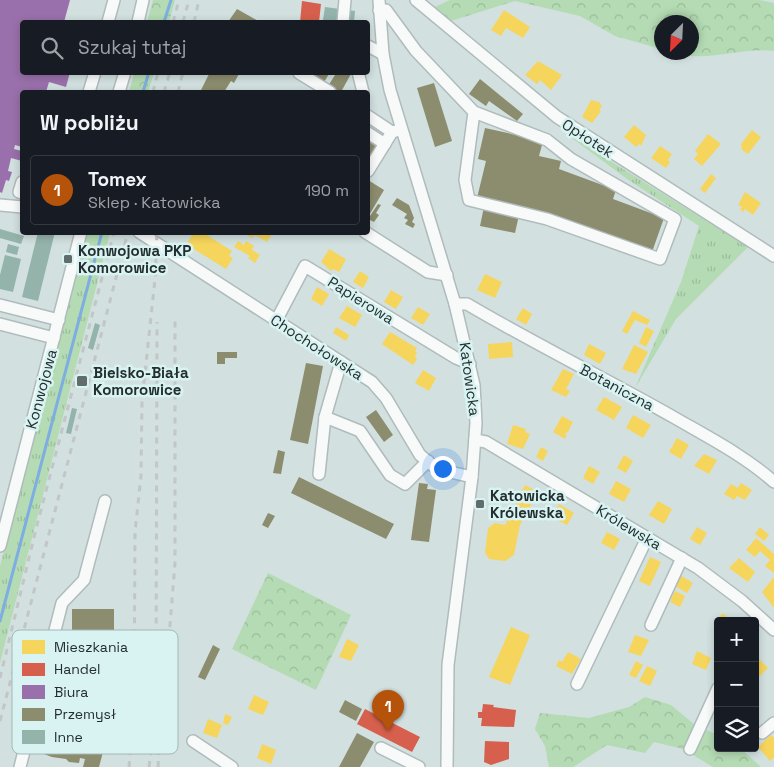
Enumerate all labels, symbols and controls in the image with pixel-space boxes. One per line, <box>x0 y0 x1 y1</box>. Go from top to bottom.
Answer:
north arrow <box>654 15 699 60</box>
search box <box>20 20 370 75</box>
icon: search <box>38 34 66 62</box>
text: Szukaj tutaj <box>78 35 186 60</box>
text: W pobliżu <box>40 109 139 136</box>
street label: Opłotek <box>559 114 617 162</box>
text: Tomex <box>88 167 147 192</box>
text: 1 <box>53 180 61 201</box>
text: 190 m <box>304 180 349 201</box>
text: Sklep · Katowicka <box>88 192 221 213</box>
place label: Konwojowa PKP Komorowice <box>78 241 191 277</box>
marker: Konwojowa PKP Komorowice <box>62 253 74 265</box>
street label: Papierowa <box>324 272 398 328</box>
street label: Chochołowska <box>267 310 367 384</box>
street label: Katowicka <box>455 341 485 417</box>
street label: Konwojowa <box>21 347 61 431</box>
street label: Botaniczna <box>577 359 658 415</box>
place label: Bielsko-Biała Komorowice <box>93 363 189 399</box>
marker: Bielsko-Biała Komorowice <box>75 374 89 388</box>
your location <box>430 456 456 482</box>
place label: Katowicka Królewska <box>490 486 565 522</box>
marker: Katowicka Królewska <box>474 498 486 510</box>
street label: Królewska <box>593 500 665 554</box>
map controls <box>714 617 759 752</box>
button: + <box>714 617 759 662</box>
legend <box>12 630 178 754</box>
text: Mieszkania <box>54 638 128 656</box>
text: Handel <box>54 660 101 678</box>
button: − <box>714 662 759 707</box>
text: Biura <box>54 683 88 701</box>
pin: 1 <box>372 690 404 731</box>
text: Przemysł <box>54 705 116 723</box>
button: layers <box>714 707 759 752</box>
text: Inne <box>54 728 83 746</box>

